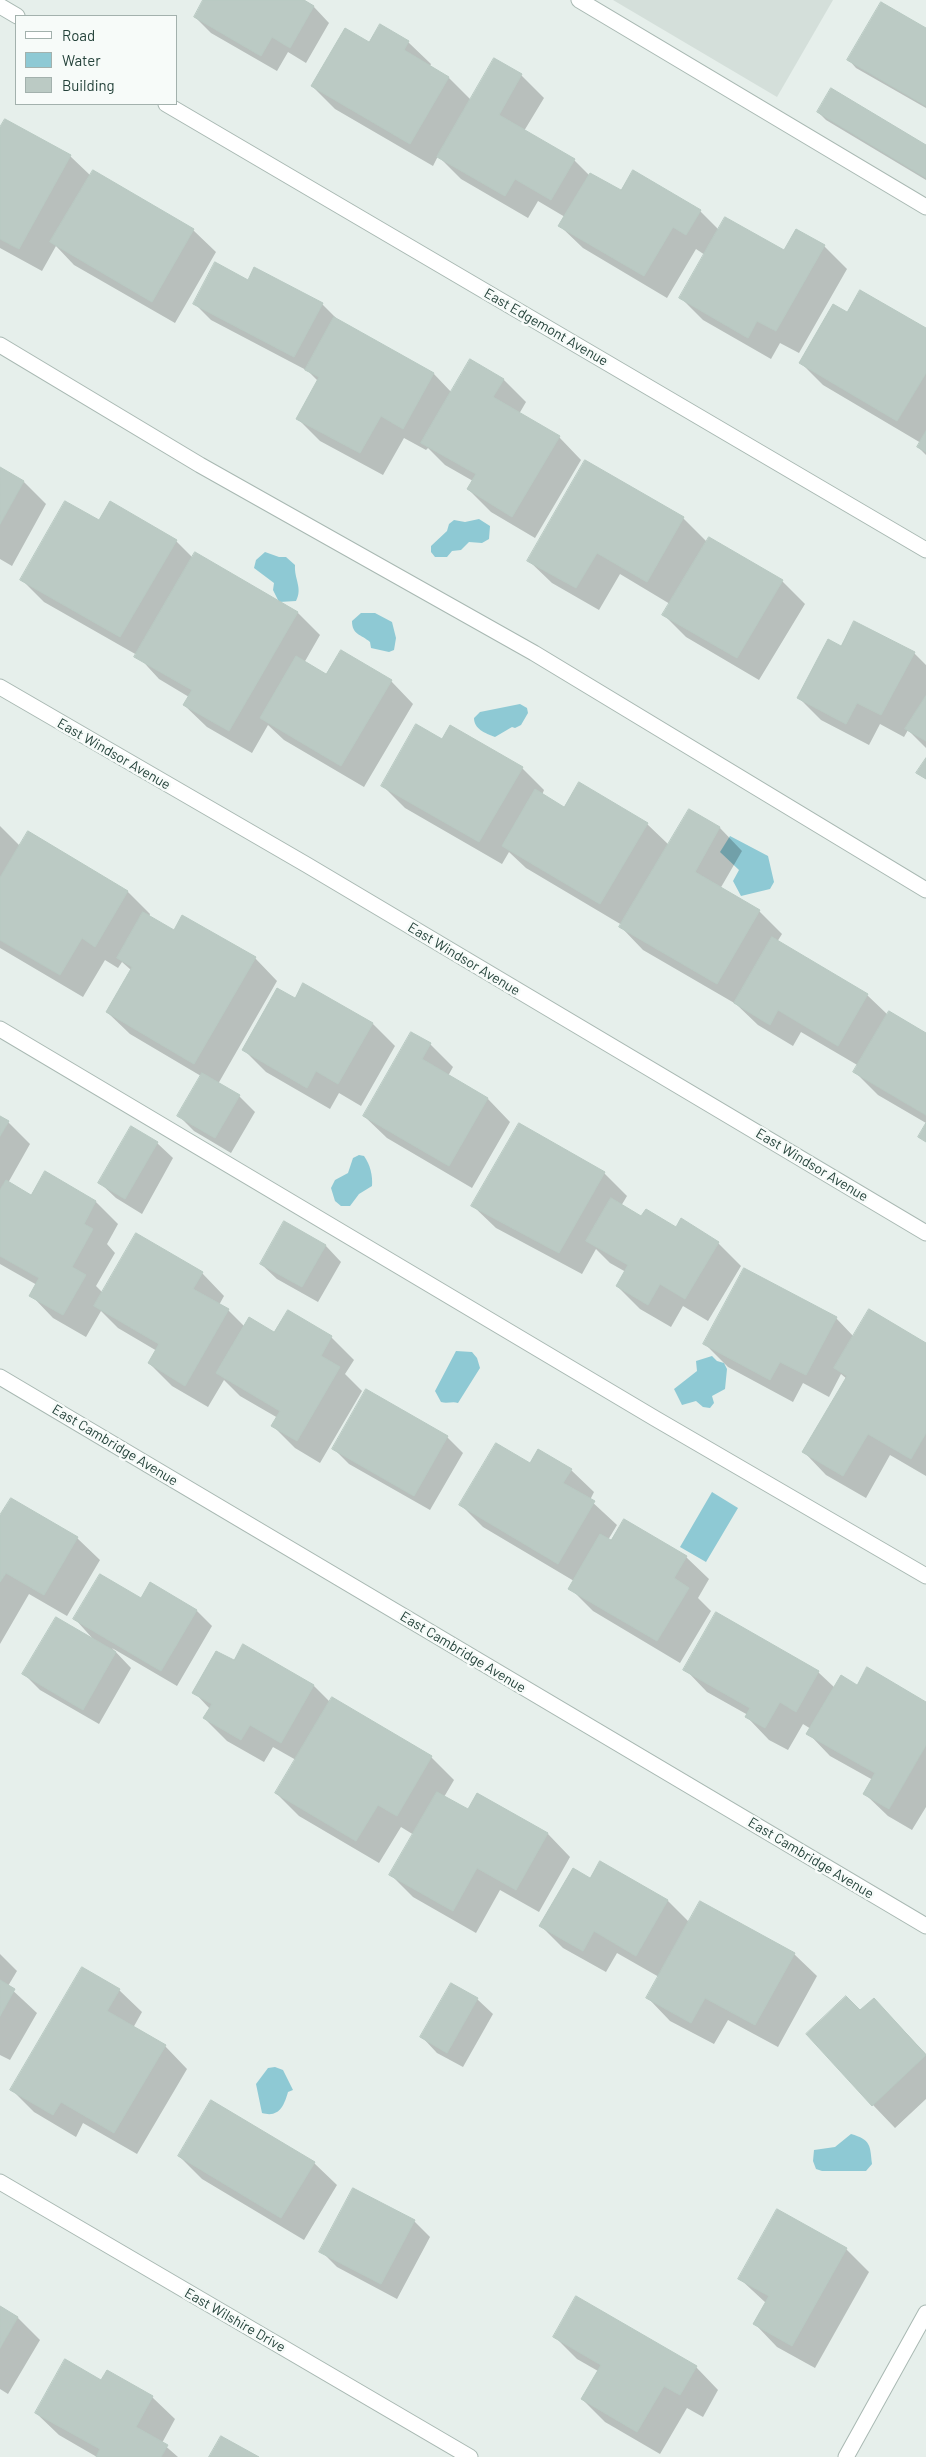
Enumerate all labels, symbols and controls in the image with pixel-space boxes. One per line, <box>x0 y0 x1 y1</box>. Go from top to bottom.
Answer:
legend <box>15 15 178 105</box>
text: Road <box>62 26 95 44</box>
text: Water <box>62 51 101 69</box>
text: Building <box>62 76 115 94</box>
street label: East Edgemont Avenue <box>481 285 611 369</box>
street label: East Windsor Avenue <box>54 715 174 793</box>
street label: East Windsor Avenue <box>405 919 523 999</box>
street label: East Windsor Avenue <box>753 1125 871 1205</box>
street label: East Cambridge Avenue <box>49 1401 181 1489</box>
street label: East Cambridge Avenue <box>397 1608 529 1696</box>
street label: East Cambridge Avenue <box>745 1814 877 1902</box>
street label: East Wilshire Drive <box>182 2284 288 2356</box>

